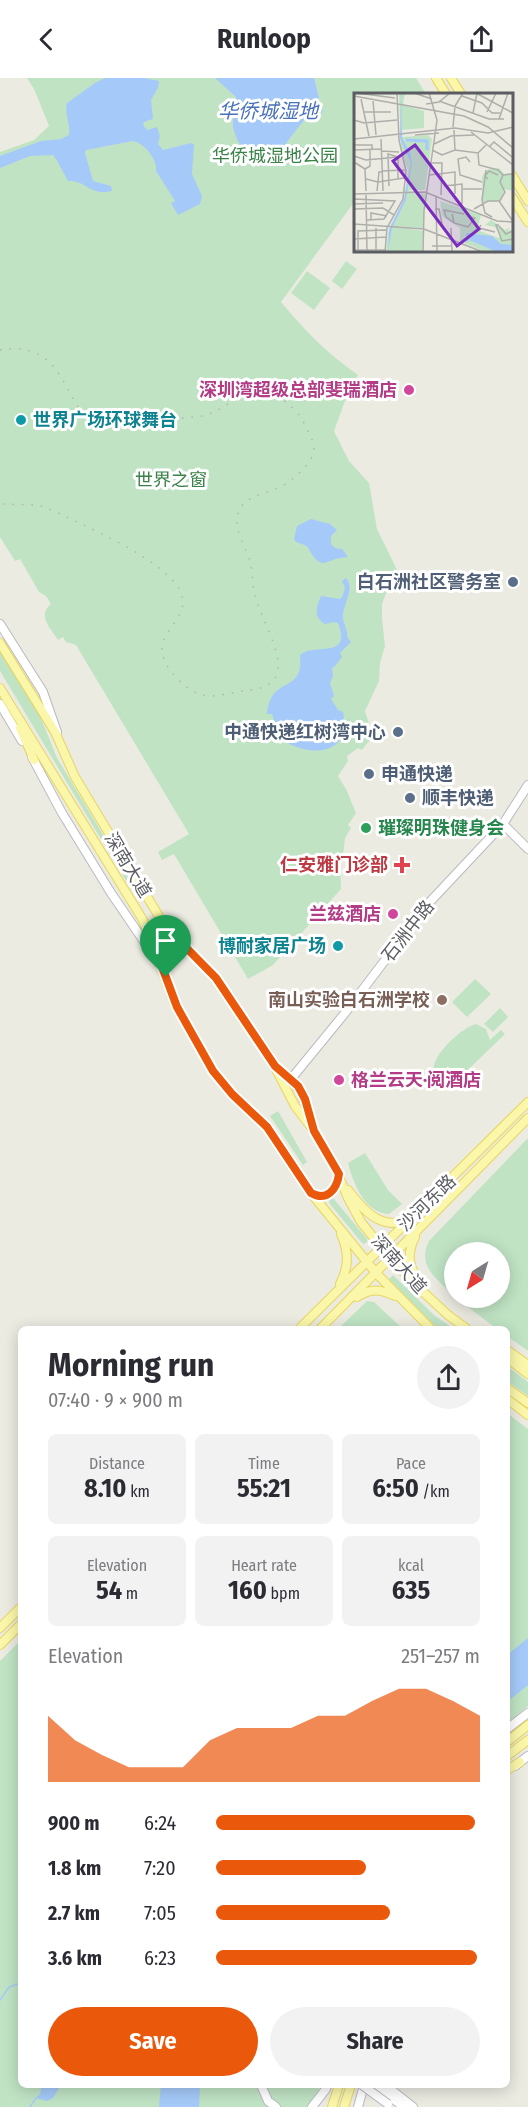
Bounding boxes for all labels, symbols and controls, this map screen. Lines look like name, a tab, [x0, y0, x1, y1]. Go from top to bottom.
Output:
icon: back	[30, 23, 63, 56]
text: Runloop	[217, 23, 311, 55]
icon: share	[465, 23, 498, 56]
inset map	[354, 93, 513, 252]
water label: 华侨城湿地	[218, 99, 320, 123]
park label: 华侨城湿地公园	[212, 145, 338, 167]
place label: 深圳湾超级总部斐瑞酒店	[199, 379, 397, 401]
marker: 深圳湾超级总部斐瑞酒店	[402, 383, 416, 397]
place label: 世界广场环球舞台	[33, 409, 177, 431]
marker: 世界广场环球舞台	[14, 413, 28, 427]
park label: 世界之窗	[135, 469, 207, 491]
place label: 白石洲社区警务室	[357, 571, 501, 593]
marker: 白石洲社区警务室	[506, 575, 520, 589]
place label: 中通快递红树湾中心	[224, 721, 386, 743]
marker: 中通快递红树湾中心	[391, 725, 405, 739]
place label: 申通快递	[381, 763, 453, 785]
marker: 申通快递	[362, 767, 376, 781]
place label: 顺丰快递	[422, 787, 494, 809]
marker: 顺丰快递	[403, 791, 417, 805]
place label: 璀璨明珠健身会	[378, 817, 504, 839]
marker: 璀璨明珠健身会	[359, 821, 373, 835]
street label: 深南大道	[100, 828, 156, 902]
place label: 仁安雅门诊部	[280, 854, 388, 876]
marker: 仁安雅门诊部	[393, 856, 411, 874]
street label: 石洲中路	[377, 896, 439, 966]
place label: 兰兹酒店	[309, 903, 381, 925]
marker: 兰兹酒店	[386, 907, 400, 921]
pin	[140, 915, 191, 977]
icon: arrive	[149, 924, 182, 957]
place label: 博耐家居广场	[218, 935, 326, 957]
marker: 博耐家居广场	[331, 939, 345, 953]
place label: 南山实验白石洲学校	[268, 989, 430, 1011]
marker: 南山实验白石洲学校	[435, 993, 449, 1007]
place label: 格兰云天·阅酒店	[351, 1069, 481, 1091]
marker: 格兰云天·阅酒店	[332, 1073, 346, 1087]
street label: 沙河东路	[393, 1170, 461, 1236]
street label: 深南大道	[367, 1230, 431, 1298]
north arrow	[444, 1242, 510, 1308]
map controls	[444, 1242, 510, 1308]
text: Morning run	[48, 1345, 214, 1385]
button: share	[417, 1346, 480, 1409]
text: 07:40 · 9 × 900 m	[48, 1388, 183, 1412]
text: Distance	[89, 1454, 145, 1473]
text: Time	[248, 1454, 280, 1473]
text: Pace	[396, 1454, 426, 1473]
text: 8.10	[84, 1473, 126, 1504]
text: 55:21	[237, 1473, 291, 1504]
text: 6:50	[372, 1473, 419, 1504]
text: km	[126, 1482, 150, 1501]
text: /km	[419, 1482, 450, 1501]
text: Elevation	[87, 1556, 147, 1575]
text: Heart rate	[231, 1556, 297, 1575]
text: kcal	[398, 1556, 424, 1575]
text: 54	[96, 1575, 122, 1606]
text: 160	[228, 1575, 267, 1606]
text: 635	[392, 1575, 430, 1606]
text: m	[122, 1584, 138, 1603]
text: bpm	[267, 1584, 300, 1603]
text: Elevation	[48, 1644, 123, 1668]
text: 251–257 m	[401, 1644, 480, 1668]
text: 900 m	[48, 1811, 100, 1835]
text: 6:24	[144, 1811, 176, 1835]
text: 1.8 km	[48, 1856, 101, 1880]
text: 7:20	[144, 1856, 176, 1880]
text: 2.7 km	[48, 1901, 100, 1925]
text: 7:05	[144, 1901, 176, 1925]
text: 3.6 km	[48, 1946, 102, 1970]
text: 6:23	[144, 1946, 176, 1970]
button: Save	[48, 2007, 258, 2076]
button: Share	[270, 2007, 480, 2076]

